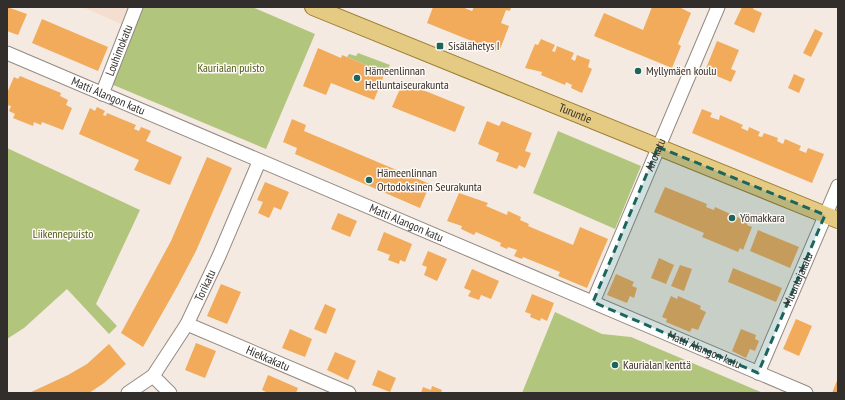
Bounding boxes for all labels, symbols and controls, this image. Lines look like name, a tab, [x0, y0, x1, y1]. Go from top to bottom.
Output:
street label: Louhimokatu	[102, 22, 135, 78]
place label: Sisälähetys I	[448, 38, 500, 53]
marker: Sisälähetys I	[435, 41, 445, 51]
park label: Kaurialan puisto	[197, 60, 265, 75]
place label: Hämeenlinnan Helluntaiseurakunta	[365, 63, 449, 92]
place label: Myllymäen koulu	[646, 63, 717, 78]
marker: Myllymäen koulu	[633, 66, 643, 76]
street label: Matti Alangon katu	[69, 73, 148, 118]
marker: Hämeenlinnan Helluntaiseurakunta	[352, 73, 362, 83]
street label: Turuntie	[557, 100, 594, 126]
street label: Ahokatu	[641, 136, 669, 173]
place label: Hämeenlinnan Ortodoksinen Seurakunta	[377, 165, 482, 194]
marker: Hämeenlinnan Ortodoksinen Seurakunta	[364, 175, 374, 185]
street label: Matti Alangon katu	[367, 200, 446, 245]
place label: Yömakkara	[740, 210, 785, 225]
marker: Yömakkara	[727, 213, 737, 223]
park label: Liikennepuisto	[33, 226, 93, 241]
street label: Muuntajakatu	[780, 250, 816, 308]
street label: Torikatu	[191, 267, 219, 303]
street label: Matti Alangon katu	[666, 327, 744, 372]
street label: Hiekkakatu	[244, 342, 292, 374]
place label: Kaurialan kenttä	[623, 357, 691, 372]
marker: Kaurialan kenttä	[610, 360, 620, 370]

